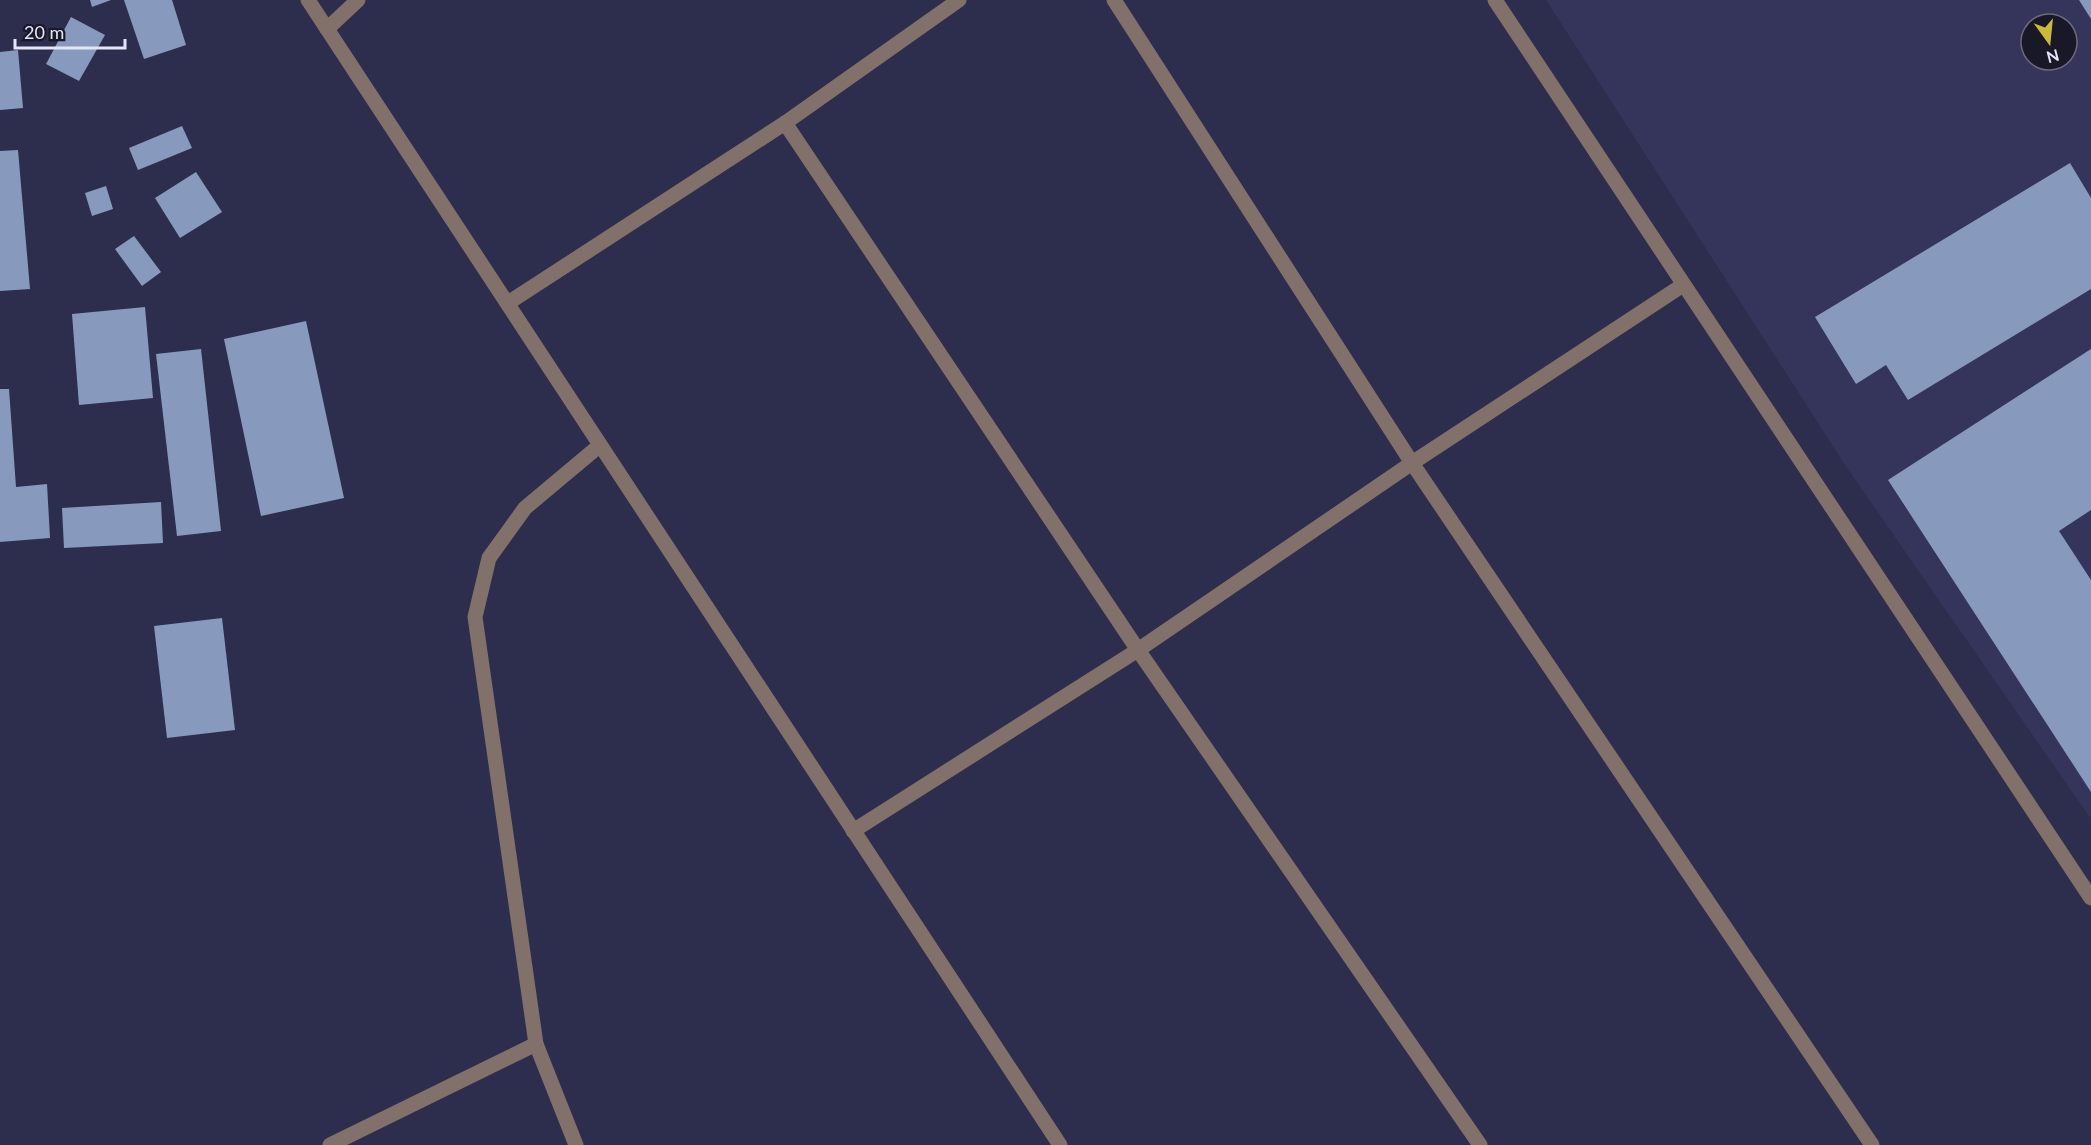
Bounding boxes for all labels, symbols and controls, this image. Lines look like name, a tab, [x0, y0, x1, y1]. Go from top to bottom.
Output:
scale bar	[15, 12, 124, 50]
north arrow	[2019, 12, 2079, 72]
text: 20 m	[24, 21, 64, 43]
text: N	[2045, 46, 2061, 68]

